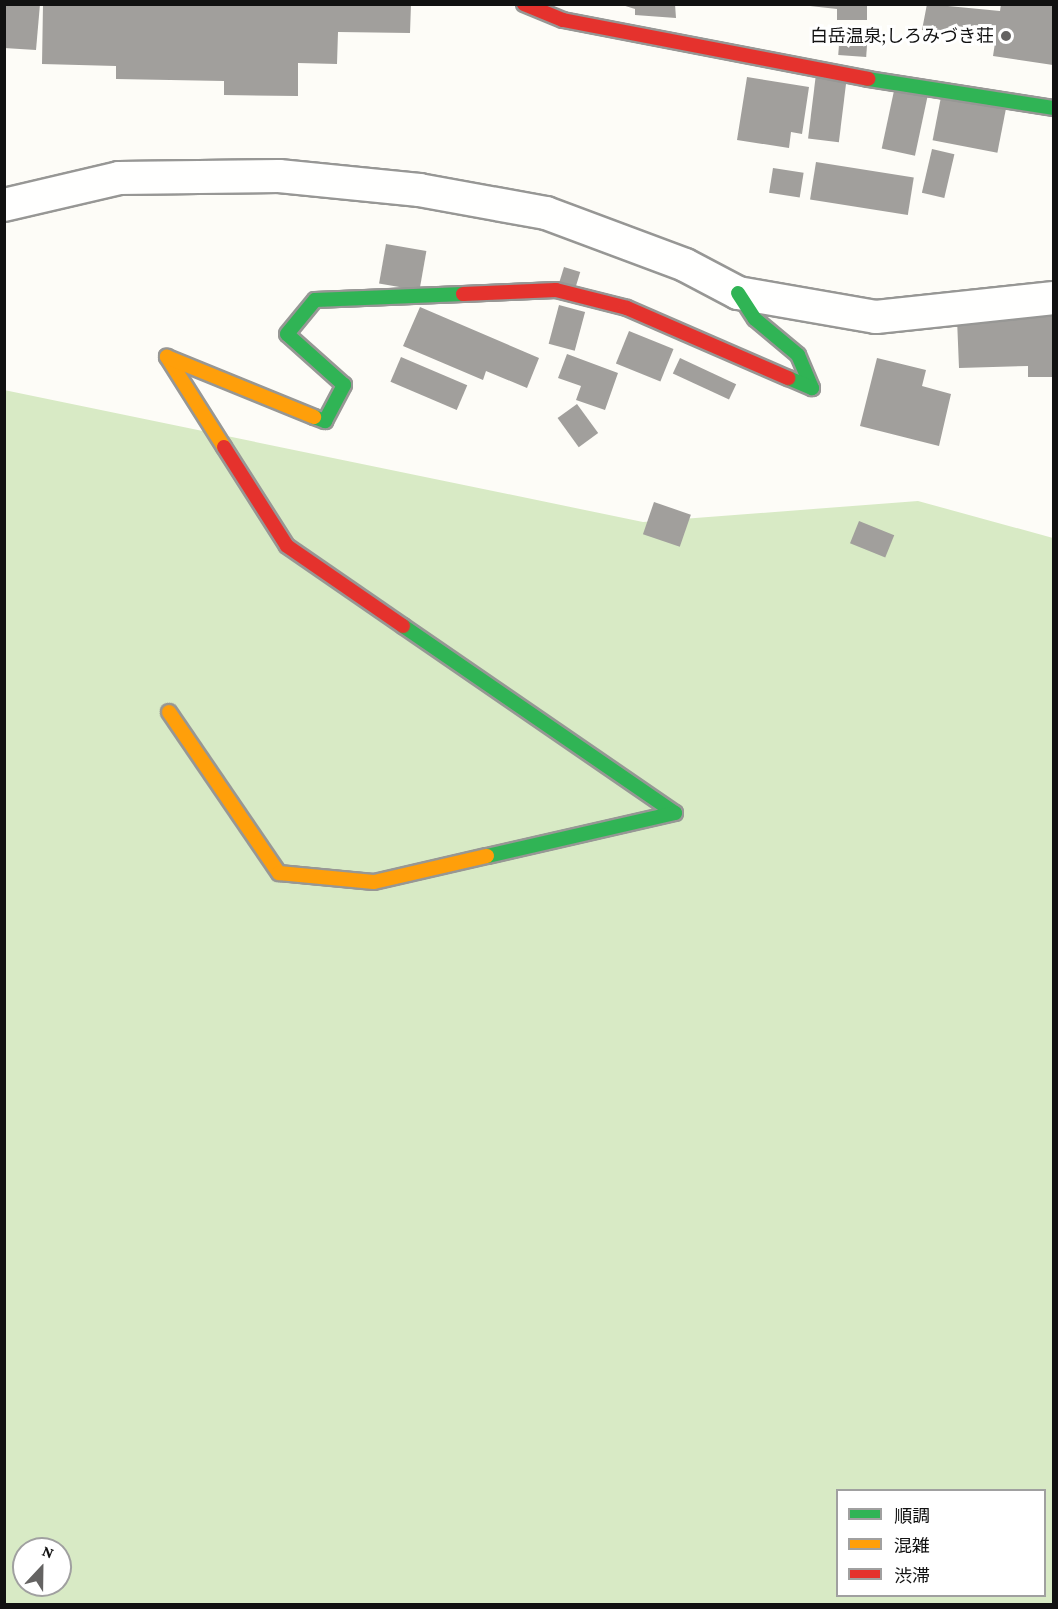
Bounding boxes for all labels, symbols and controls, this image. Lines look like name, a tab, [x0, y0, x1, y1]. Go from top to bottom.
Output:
place label: 白岳温泉;しろみづき荘	[810, 25, 994, 47]
marker: 白岳温泉;しろみづき荘	[999, 29, 1013, 43]
legend	[836, 1489, 1046, 1597]
text: 順調	[894, 1506, 930, 1526]
text: 混雑	[894, 1536, 930, 1556]
north arrow	[12, 1537, 72, 1597]
text: N	[40, 1542, 56, 1562]
text: 渋滞	[894, 1566, 930, 1586]

